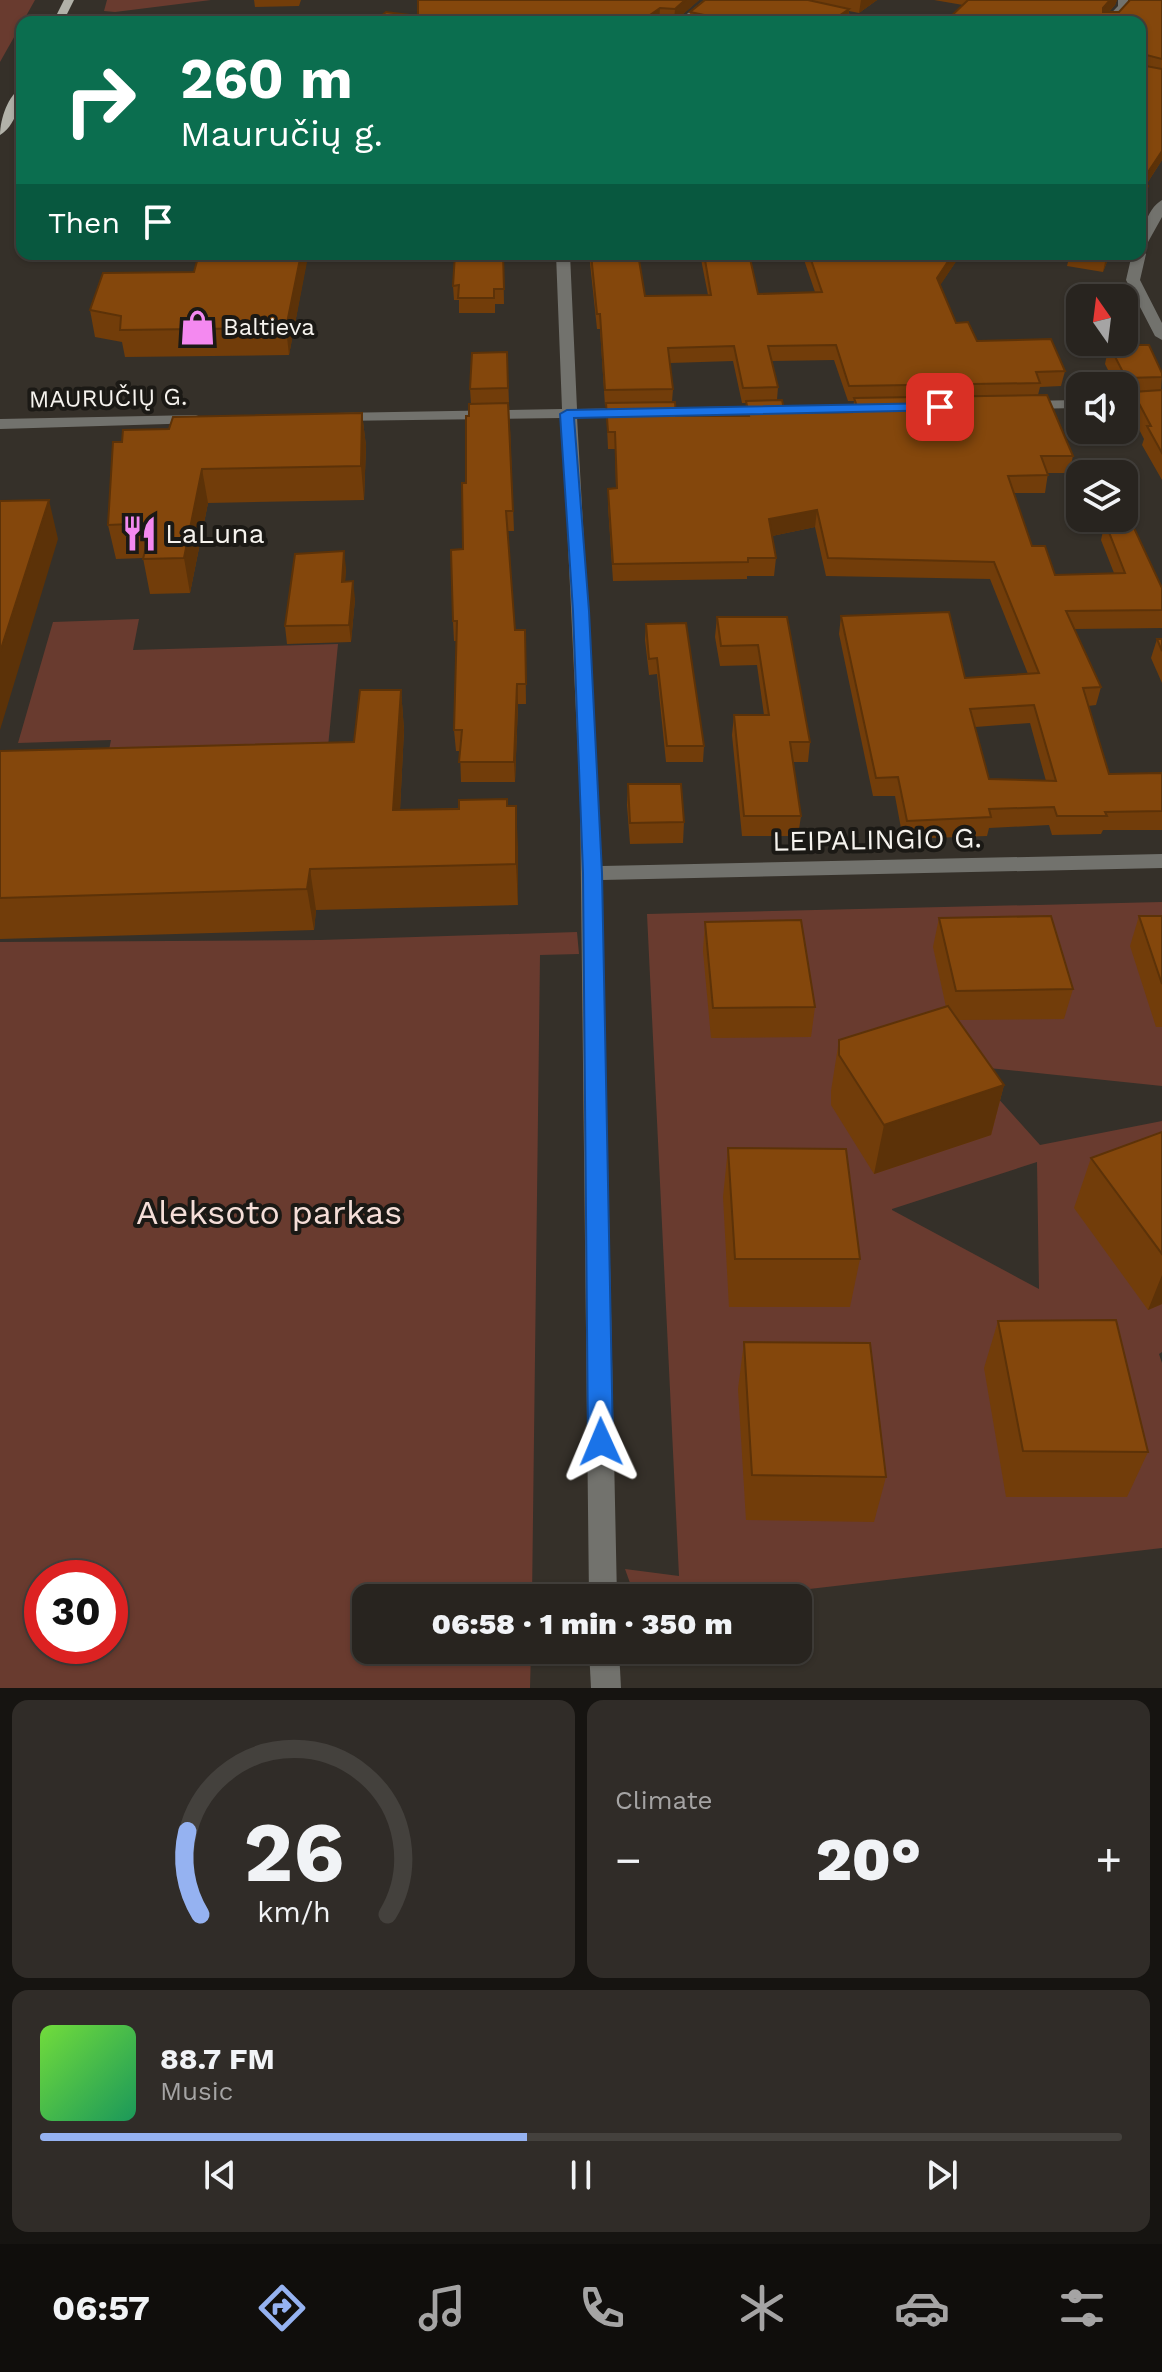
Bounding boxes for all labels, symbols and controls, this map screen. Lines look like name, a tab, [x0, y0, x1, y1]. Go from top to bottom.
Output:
text: 260 m	[180, 46, 353, 112]
icon: right	[48, 48, 152, 152]
text: Mauručių g.	[180, 113, 383, 155]
icon: arrive	[136, 200, 180, 244]
text: Then	[48, 205, 120, 240]
north arrow	[1066, 284, 1138, 356]
map controls	[1066, 284, 1138, 532]
shop icon: Baltieva	[178, 308, 216, 346]
place label: Baltieva	[223, 313, 315, 341]
button: sound	[1066, 372, 1138, 444]
pin	[906, 373, 974, 441]
street label: MAURUČIŲ G.	[29, 383, 187, 413]
icon: arrive	[918, 385, 962, 429]
button: layers	[1066, 460, 1138, 532]
restaurant icon: LaLuna	[120, 514, 158, 552]
place label: LaLuna	[165, 517, 265, 550]
street label: LEIPALINGIO G.	[772, 821, 982, 858]
park label: Aleksoto parkas	[136, 1192, 402, 1232]
position arrow	[559, 1400, 643, 1484]
speed limit sign: 30	[24, 1560, 128, 1664]
text: 06:58 · 1 min · 350 m	[431, 1606, 733, 1641]
text: Climate	[615, 1785, 713, 1815]
text: 26	[243, 1804, 344, 1901]
text: 20°	[816, 1824, 921, 1895]
text: −	[615, 1834, 642, 1886]
text: +	[1095, 1834, 1122, 1886]
text: km/h	[257, 1895, 330, 1929]
text: 88.7 FM	[160, 2041, 275, 2076]
text: Music	[160, 2076, 233, 2106]
icon: previous	[198, 2153, 242, 2197]
icon: pause	[559, 2153, 603, 2197]
icon: next	[920, 2153, 964, 2197]
icon: directions	[254, 2280, 310, 2336]
icon: music	[414, 2280, 470, 2336]
icon: phone	[574, 2280, 630, 2336]
icon: climate	[734, 2280, 790, 2336]
icon: car	[894, 2280, 950, 2336]
icon: filters	[1054, 2280, 1110, 2336]
text: 06:57	[52, 2287, 150, 2329]

